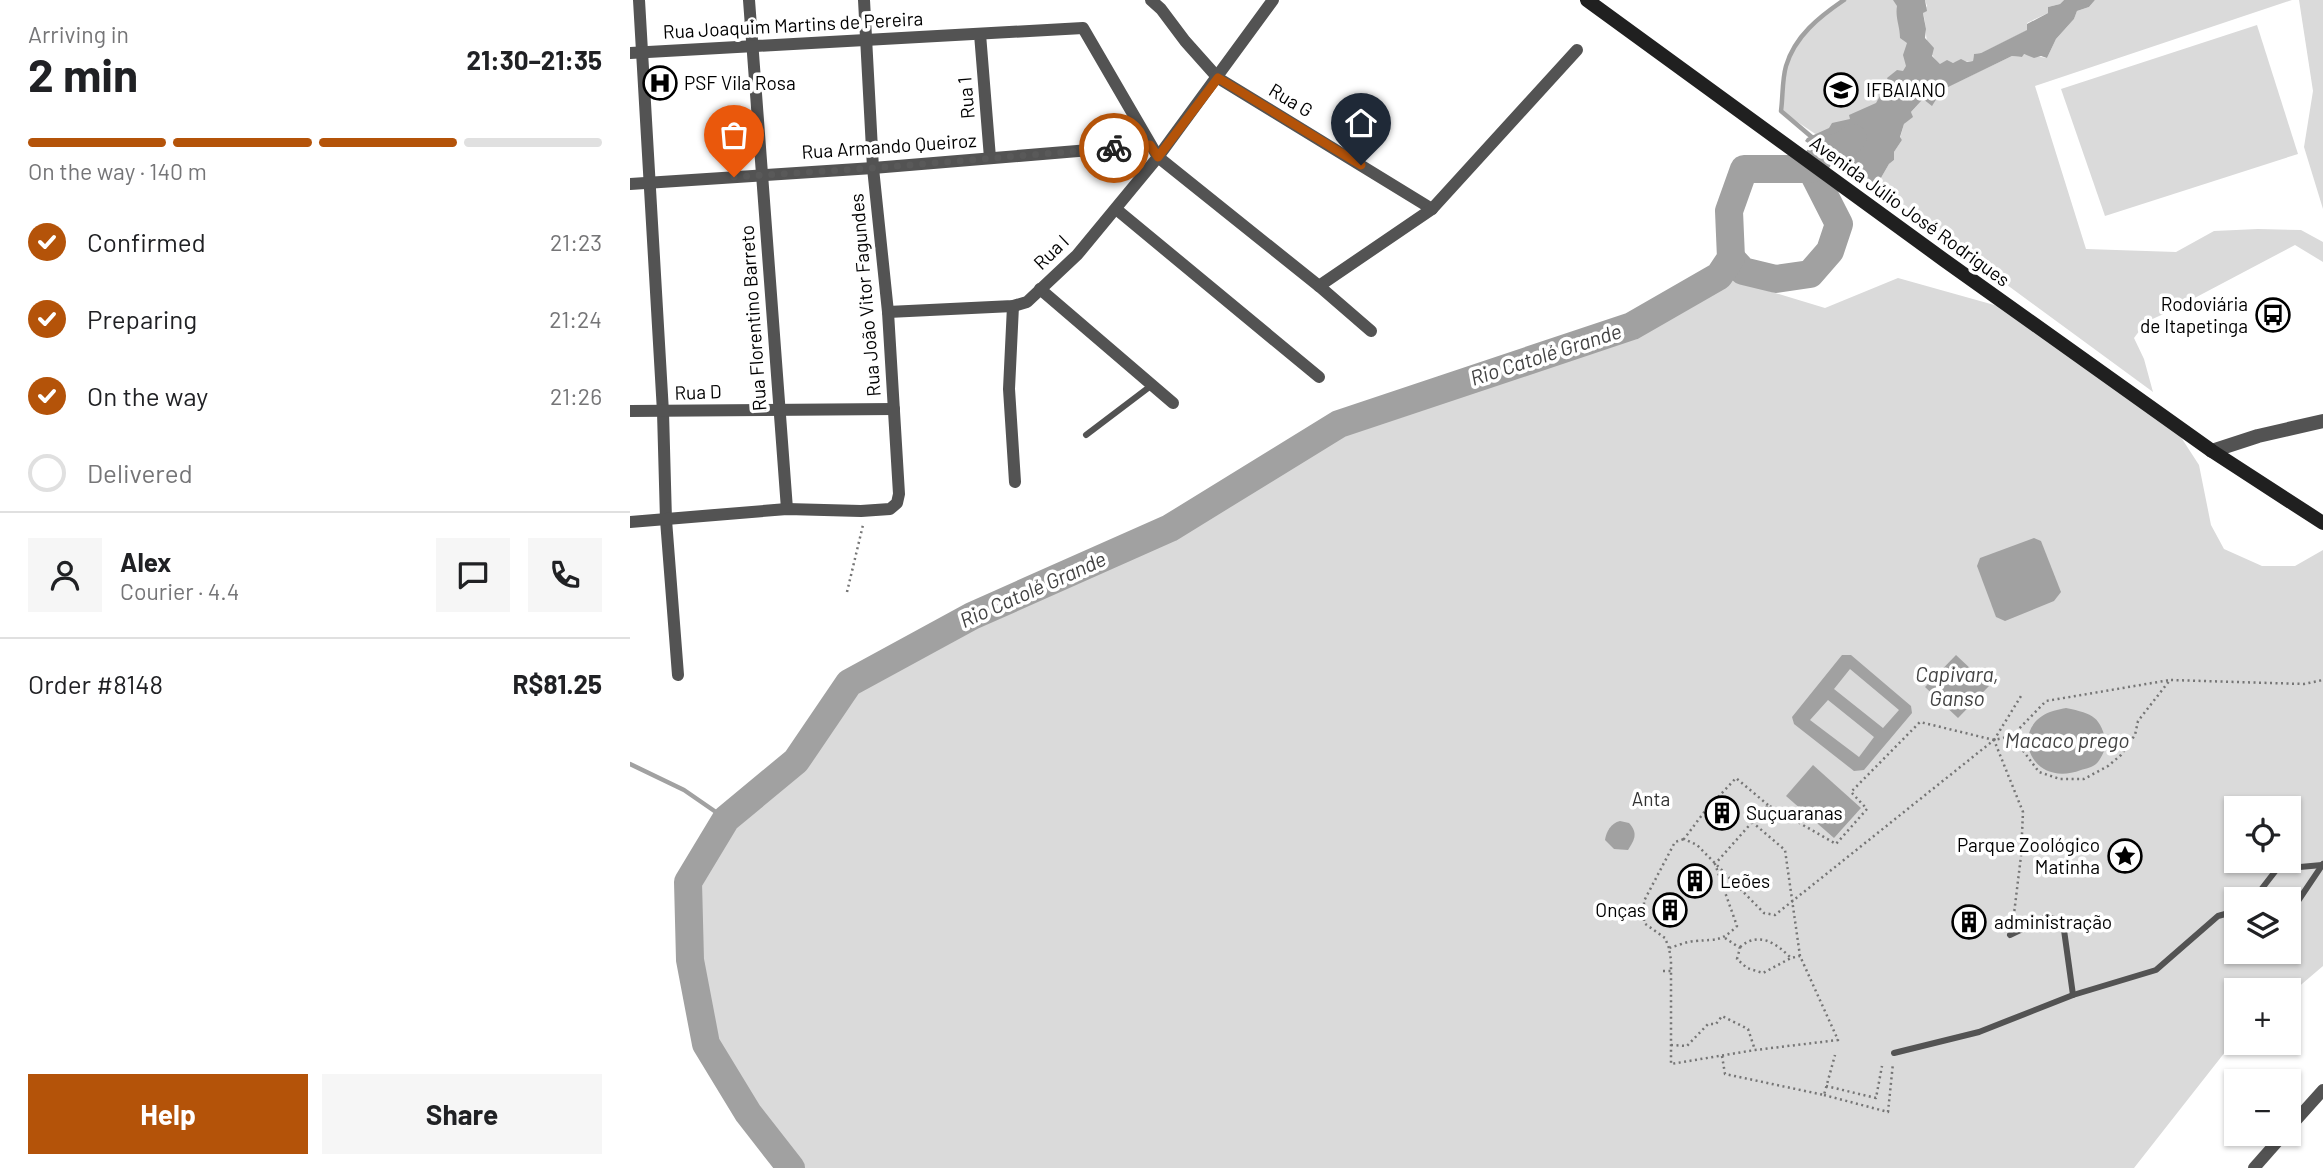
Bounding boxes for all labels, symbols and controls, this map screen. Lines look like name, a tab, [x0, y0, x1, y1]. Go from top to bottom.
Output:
street label: Rua Joaquim Martins de Pereira	[662, 6, 924, 43]
text: Arriving in	[28, 20, 129, 48]
text: 21:30–21:35	[467, 44, 602, 75]
text: 2 min	[28, 46, 138, 101]
hospital icon: PSF Vila Rosa	[641, 64, 679, 102]
place label: PSF Vila Rosa	[684, 71, 796, 94]
school or university icon: IFBAIANO	[1822, 71, 1860, 109]
street label: Rua 1	[952, 76, 979, 120]
street label: Rua G	[1265, 78, 1317, 122]
place label: IFBAIANO	[1866, 78, 1946, 101]
pin	[1331, 93, 1391, 165]
icon: home	[1342, 104, 1380, 142]
pin	[704, 105, 764, 177]
courier	[1079, 113, 1149, 183]
icon: bag	[715, 116, 753, 154]
street label: Rua Armando Queiroz	[801, 128, 977, 163]
icon: bike	[1095, 129, 1133, 167]
street label: Avenida Júlio José Rodrigues	[1806, 130, 2015, 291]
text: On the way · 140 m	[28, 157, 207, 185]
street label: Rua João Vitor Fagundes	[844, 192, 885, 398]
icon: check	[28, 223, 66, 261]
street label: Rua Florentino Barreto	[735, 224, 770, 412]
text: Confirmed	[87, 226, 206, 257]
text: 21:23	[550, 228, 602, 256]
street label: Rua I	[1028, 229, 1073, 274]
place label: Rodoviária de Itapetinga	[2140, 292, 2248, 337]
bus stop icon: Rodoviária de Itapetinga	[2254, 296, 2292, 334]
icon: check	[28, 300, 66, 338]
text: Preparing	[87, 303, 197, 334]
text: 21:24	[549, 305, 602, 333]
water label: Rio Catolé Grande	[1467, 317, 1624, 390]
icon: check	[28, 377, 66, 415]
street label: Rua D	[674, 379, 722, 404]
text: On the way	[87, 380, 208, 411]
text: 21:26	[550, 382, 602, 410]
text: Delivered	[87, 457, 193, 488]
button: person	[28, 538, 102, 612]
button: chat	[436, 538, 510, 612]
button: phone	[528, 538, 602, 612]
water label: Rio Catolé Grande	[955, 545, 1109, 632]
text: Alex	[120, 546, 171, 577]
text: Courier · 4.4	[120, 577, 239, 605]
water label: Capivara, Ganso	[1915, 661, 1999, 710]
text: Order #8148	[28, 668, 163, 699]
text: R$81.25	[513, 668, 602, 699]
water label: Macaco prego	[2005, 727, 2129, 752]
park label: Anta	[1632, 787, 1670, 810]
building icon: Suçuaranas	[1703, 794, 1741, 832]
map controls	[2224, 796, 2301, 1146]
button: locate	[2224, 796, 2301, 873]
place label: Suçuaranas	[1746, 801, 1843, 824]
place label: Parque Zoológico Matinha	[1957, 833, 2100, 878]
place icon: Parque Zoológico Matinha	[2106, 837, 2144, 875]
building icon: Leões	[1676, 862, 1714, 900]
place label: Leões	[1720, 869, 1770, 892]
button: layers	[2224, 887, 2301, 964]
building icon: Onças	[1651, 891, 1689, 929]
place label: Onças	[1595, 898, 1646, 921]
building icon: administração	[1950, 903, 1988, 941]
place label: administração	[1994, 910, 2112, 933]
button: +	[2224, 978, 2301, 1055]
button: −	[2224, 1069, 2301, 1146]
button: Help	[28, 1074, 308, 1154]
button: Share	[322, 1074, 602, 1154]

